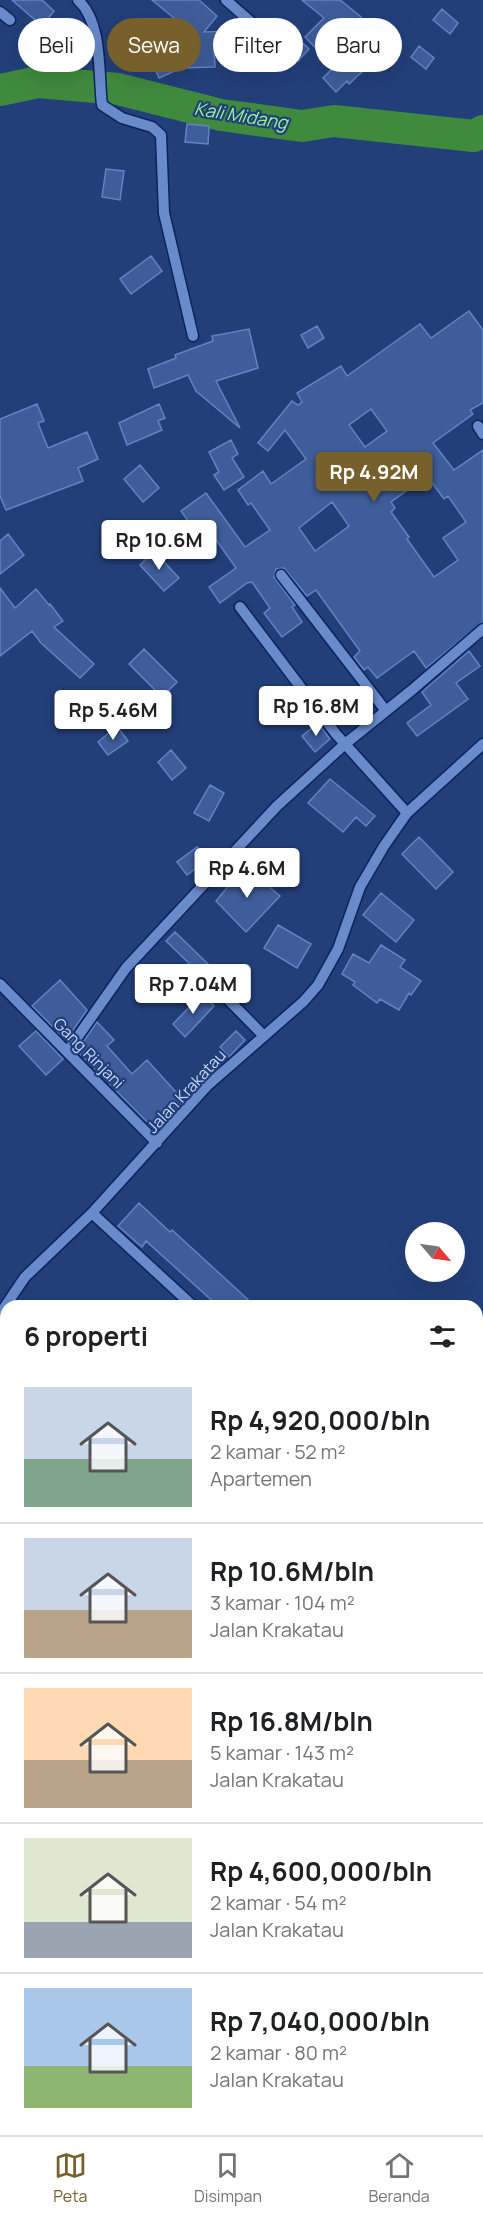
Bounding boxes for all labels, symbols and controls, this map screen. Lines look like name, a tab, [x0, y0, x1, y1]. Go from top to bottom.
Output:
chip: Beli	[18, 18, 95, 72]
chip: Sewa	[107, 18, 201, 72]
chip: Filter	[213, 18, 303, 72]
chip: Baru	[315, 18, 402, 72]
water label: Kali Midang	[193, 96, 291, 134]
pin: Rp 4.92M	[312, 452, 436, 503]
text: Rp 4.92M	[330, 458, 418, 485]
pin: Rp 10.6M	[97, 520, 221, 571]
text: Rp 10.6M	[115, 526, 203, 553]
pin: Rp 16.8M	[254, 686, 378, 737]
pin: Rp 5.46M	[51, 690, 175, 741]
text: Rp 16.8M	[273, 692, 359, 719]
text: Rp 5.46M	[68, 696, 158, 723]
pin: Rp 4.6M	[192, 848, 302, 899]
text: Rp 4.6M	[209, 854, 285, 881]
pin: Rp 7.04M	[131, 964, 255, 1015]
text: Rp 7.04M	[149, 970, 237, 997]
street label: Gang Rinjani	[49, 1013, 129, 1093]
street label: Jalan Krakatau	[141, 1044, 231, 1138]
north arrow	[405, 1222, 465, 1282]
map controls	[405, 1222, 465, 1282]
text: 6 properti	[24, 1318, 148, 1354]
icon: filters	[426, 1320, 459, 1353]
text: Rp 4,920,000/bln	[210, 1402, 430, 1438]
icon: home	[72, 1411, 144, 1483]
text: 2 kamar · 52 m²	[210, 1438, 346, 1465]
text: Apartemen	[210, 1465, 312, 1492]
text: Rp 10.6M/bln	[210, 1553, 374, 1589]
icon: home	[72, 1562, 144, 1634]
text: 3 kamar · 104 m²	[210, 1589, 355, 1616]
text: Jalan Krakatau	[210, 1616, 344, 1643]
text: Rp 16.8M/bln	[210, 1703, 373, 1739]
icon: home	[72, 1712, 144, 1784]
text: 5 kamar · 143 m²	[210, 1739, 354, 1766]
text: Jalan Krakatau	[210, 1766, 344, 1793]
text: Rp 4,600,000/bln	[210, 1853, 432, 1889]
icon: home	[72, 1862, 144, 1934]
text: 2 kamar · 54 m²	[210, 1889, 347, 1916]
text: Jalan Krakatau	[210, 1916, 344, 1943]
text: Rp 7,040,000/bln	[210, 2003, 430, 2039]
icon: home	[72, 2012, 144, 2084]
text: 2 kamar · 80 m²	[210, 2039, 347, 2066]
text: Jalan Krakatau	[210, 2066, 344, 2093]
tab: Peta	[53, 2149, 87, 2207]
tab: Disimpan	[194, 2149, 262, 2207]
tab: Beranda	[368, 2149, 430, 2207]

